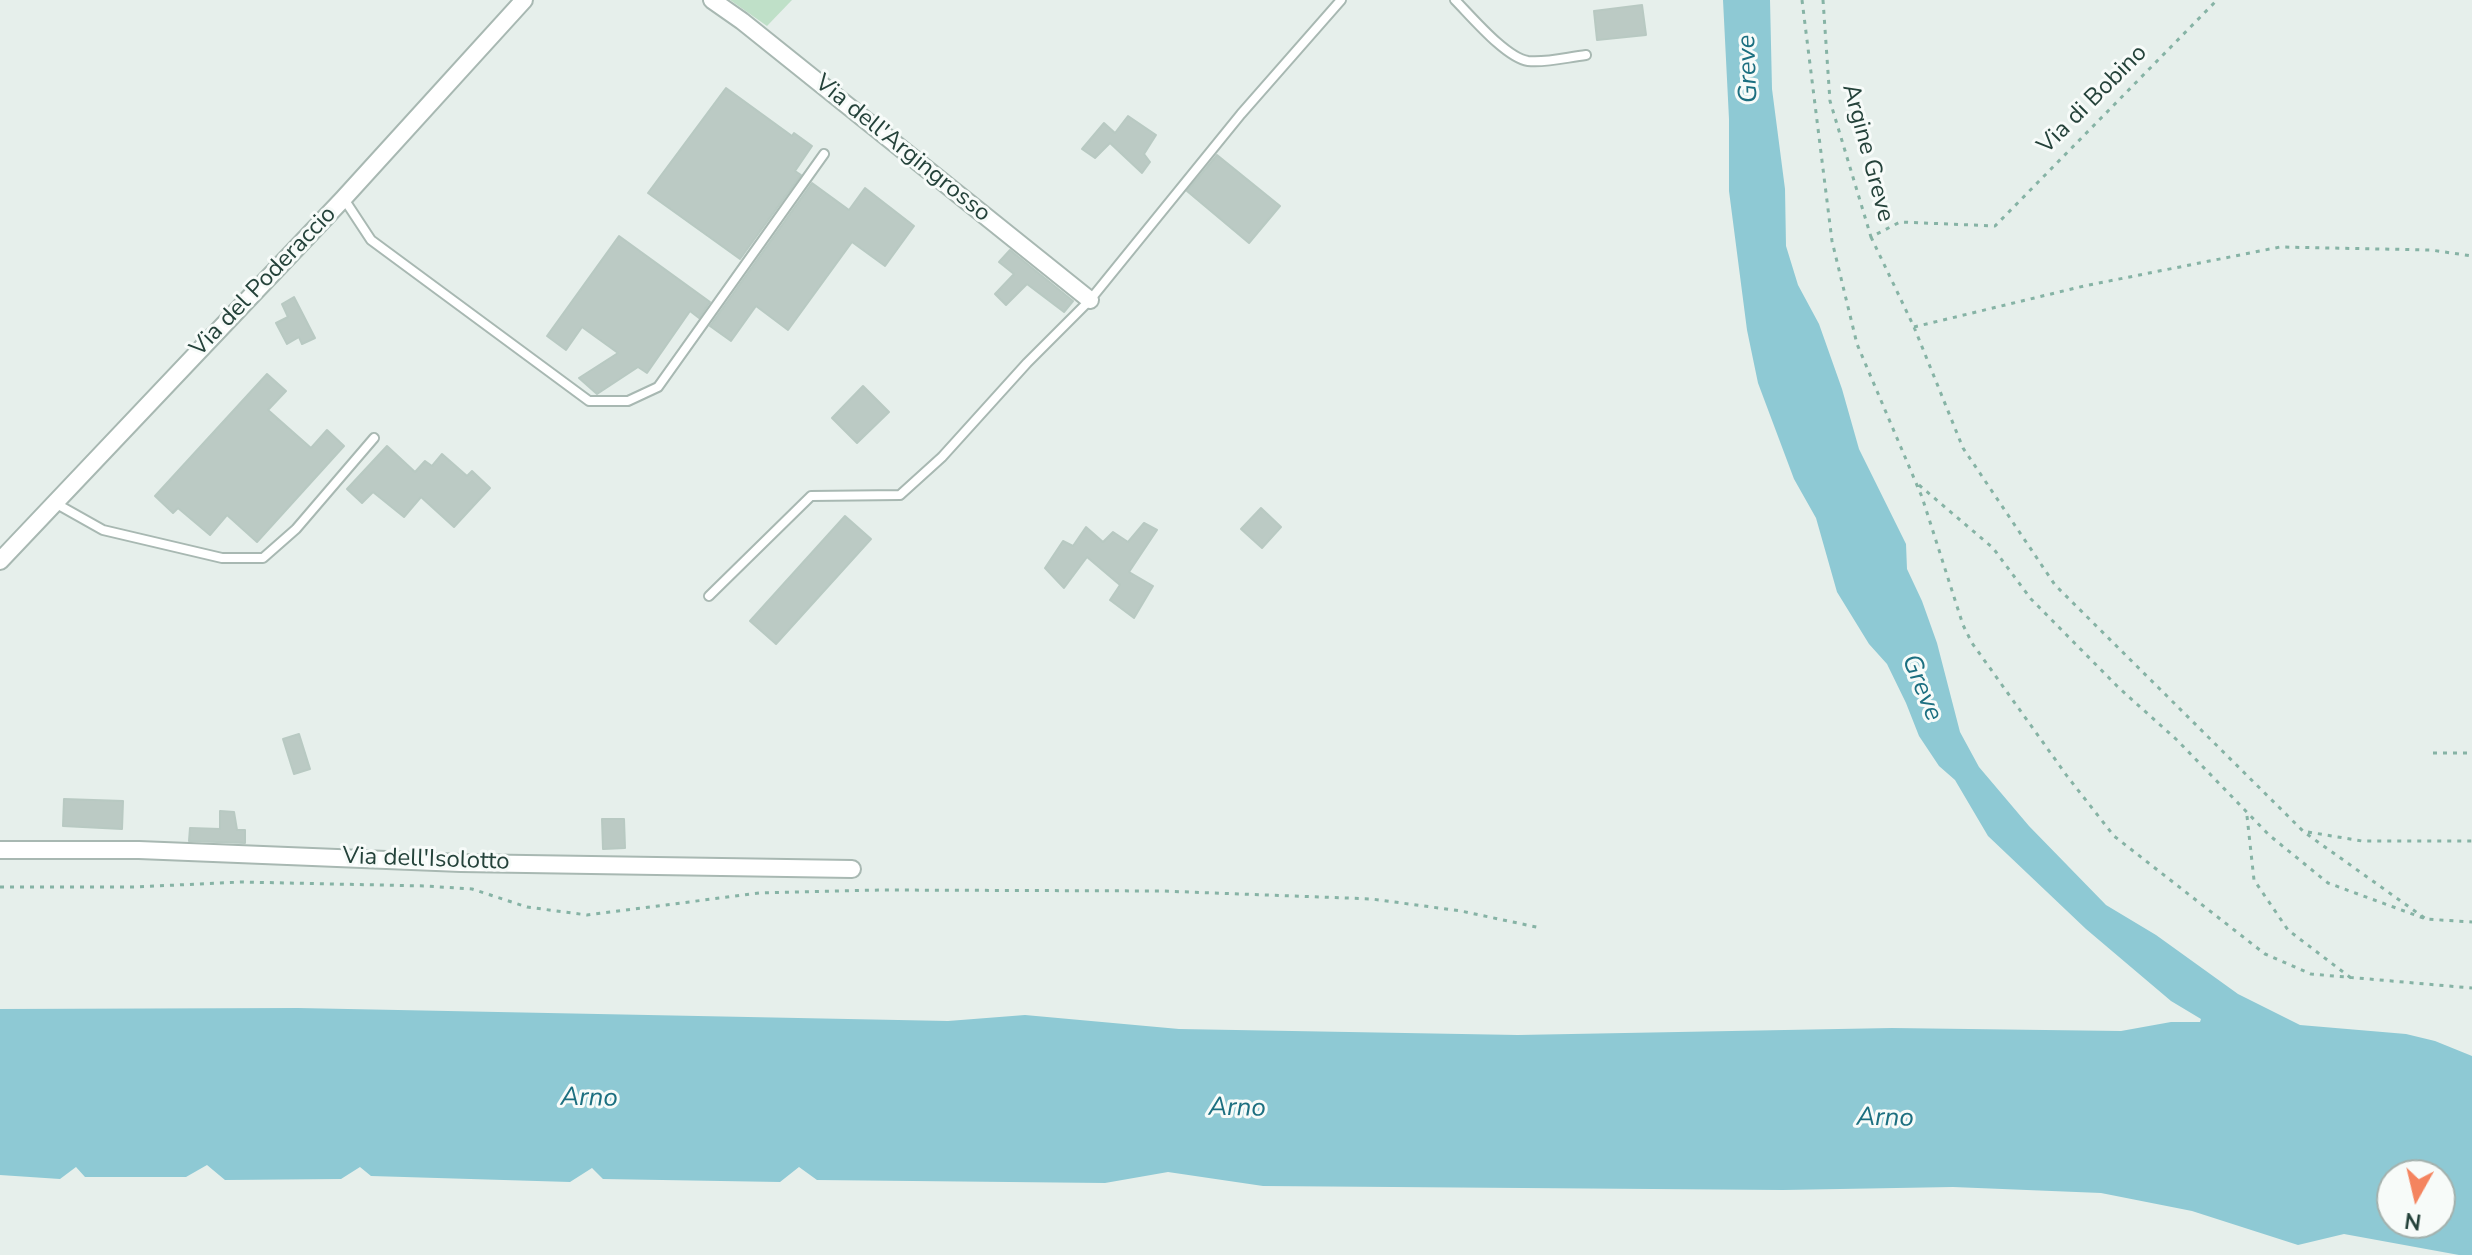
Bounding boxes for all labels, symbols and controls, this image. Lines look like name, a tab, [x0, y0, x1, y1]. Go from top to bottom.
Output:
water label: Greve	[1732, 34, 1766, 104]
street label: Via di Bobino	[2032, 39, 2154, 161]
street label: Via dell'Argingrosso	[808, 69, 996, 229]
street label: Argine Greve	[1835, 81, 1899, 225]
street label: Via del Poderaccio	[185, 201, 343, 363]
water label: Greve	[1894, 650, 1948, 726]
street label: Via dell'Isolotto	[342, 843, 510, 877]
water label: Arno	[560, 1083, 618, 1115]
water label: Arno	[1208, 1093, 1266, 1125]
water label: Arno	[1856, 1103, 1914, 1135]
north arrow	[2376, 1159, 2456, 1239]
text: N	[2403, 1205, 2423, 1237]

